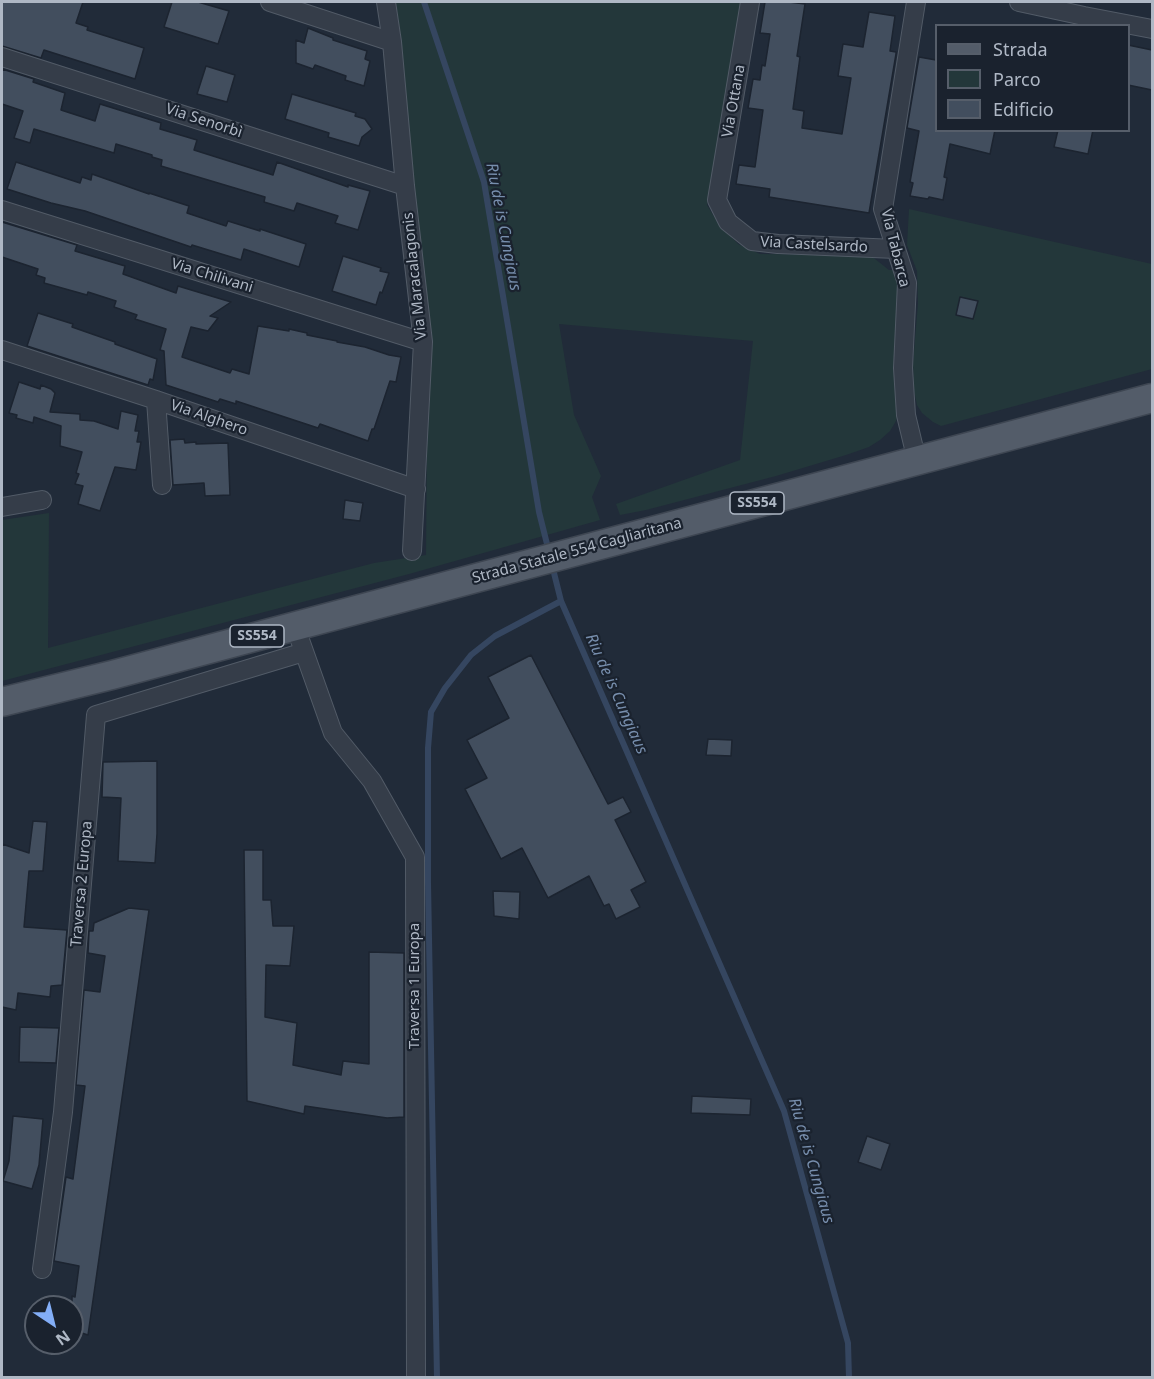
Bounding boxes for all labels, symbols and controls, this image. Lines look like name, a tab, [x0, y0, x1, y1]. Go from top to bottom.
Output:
legend	[935, 24, 1130, 132]
text: Strada	[993, 37, 1048, 61]
street label: Via Ottana	[719, 63, 749, 139]
text: Parco	[993, 67, 1041, 91]
text: Edificio	[993, 97, 1054, 121]
street label: Via Senorbì	[163, 100, 245, 142]
water label: Riu de is Cungiaus	[481, 161, 525, 293]
street label: Via Tabarca	[877, 207, 913, 289]
street label: Via Maracalagonis	[399, 211, 431, 341]
street label: Via Castelsardo	[760, 233, 868, 257]
street label: Via Chilivani	[169, 255, 255, 297]
street label: Via Alghero	[168, 396, 250, 440]
road number: SS554	[730, 492, 784, 514]
street label: Strada Statale 554 Cagliaritana	[470, 514, 684, 588]
road number: SS554	[230, 625, 284, 647]
water label: Riu de is Cungiaus	[581, 631, 651, 757]
street label: Traversa 2 Europa	[68, 820, 96, 948]
street label: Traversa 1 Europa	[406, 923, 424, 1049]
water label: Riu de is Cungiaus	[784, 1096, 838, 1226]
north arrow	[24, 1295, 84, 1355]
text: N	[52, 1325, 75, 1351]

